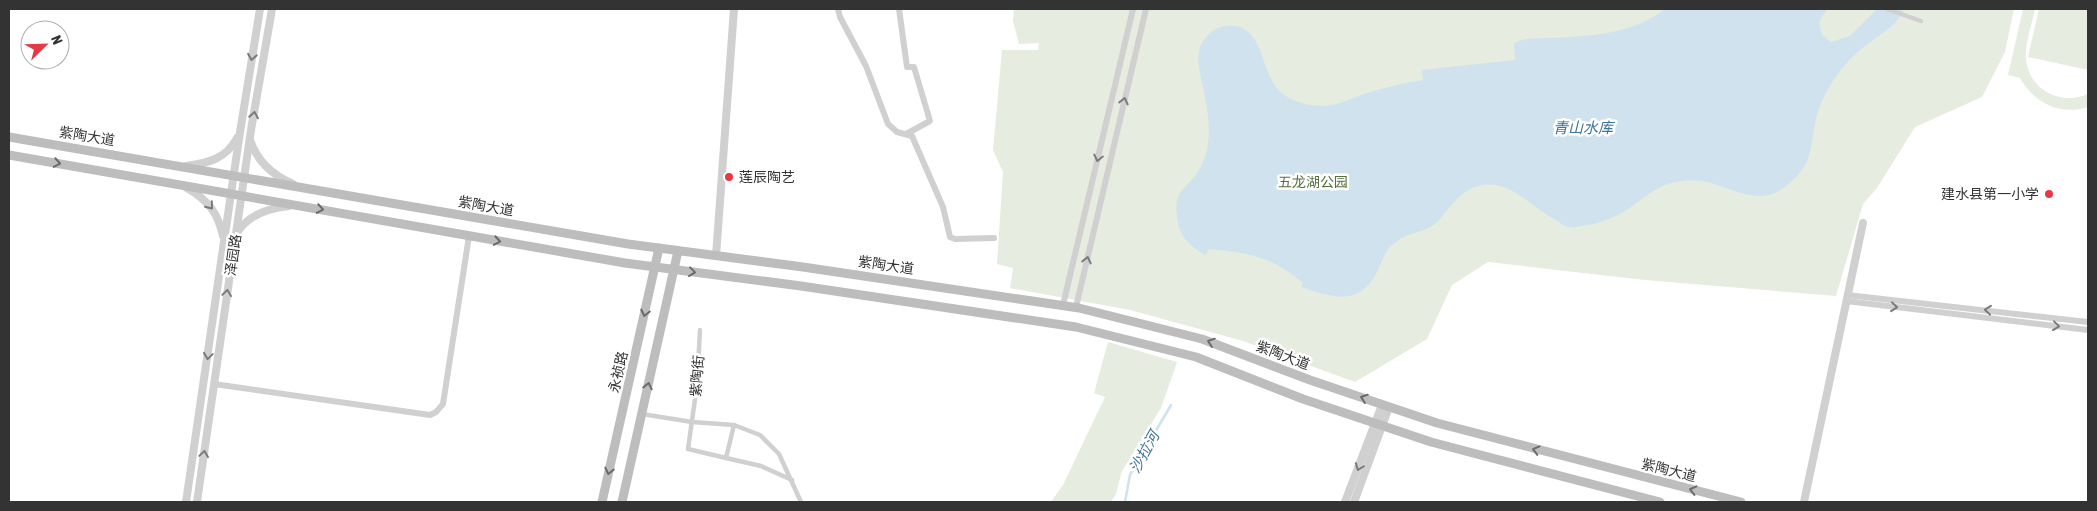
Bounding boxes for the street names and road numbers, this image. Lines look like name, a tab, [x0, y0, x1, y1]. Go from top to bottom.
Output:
street label: 紫陶大道	[58, 124, 116, 148]
street label: 紫陶大道	[457, 193, 515, 219]
street label: 泽园路	[222, 233, 244, 277]
street label: 紫陶大道	[857, 253, 915, 277]
street label: 紫陶大道	[1254, 337, 1312, 373]
street label: 永祯路	[605, 350, 631, 394]
street label: 紫陶街	[687, 354, 707, 398]
street label: 紫陶大道	[1640, 455, 1698, 485]

